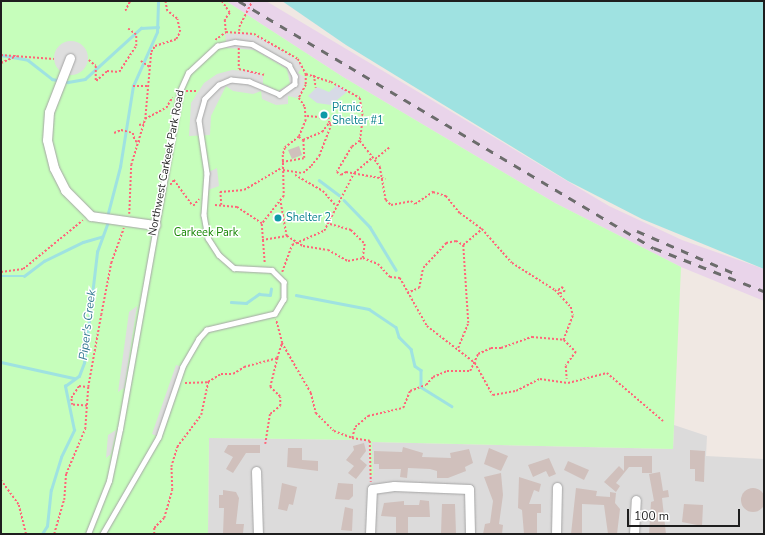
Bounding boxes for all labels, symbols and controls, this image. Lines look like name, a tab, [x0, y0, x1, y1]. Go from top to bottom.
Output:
street label: Northwest Carkeek Park Road	[146, 89, 188, 237]
place label: Picnic Shelter #1	[332, 102, 384, 128]
marker: Picnic Shelter #1	[319, 110, 329, 120]
place label: Shelter 2	[286, 211, 331, 225]
marker: Shelter 2	[273, 213, 283, 223]
park label: Carkeek Park	[174, 226, 238, 240]
water label: Piper's Creek	[77, 289, 99, 361]
scale bar	[629, 501, 742, 527]
text: 100 m	[634, 508, 669, 524]

